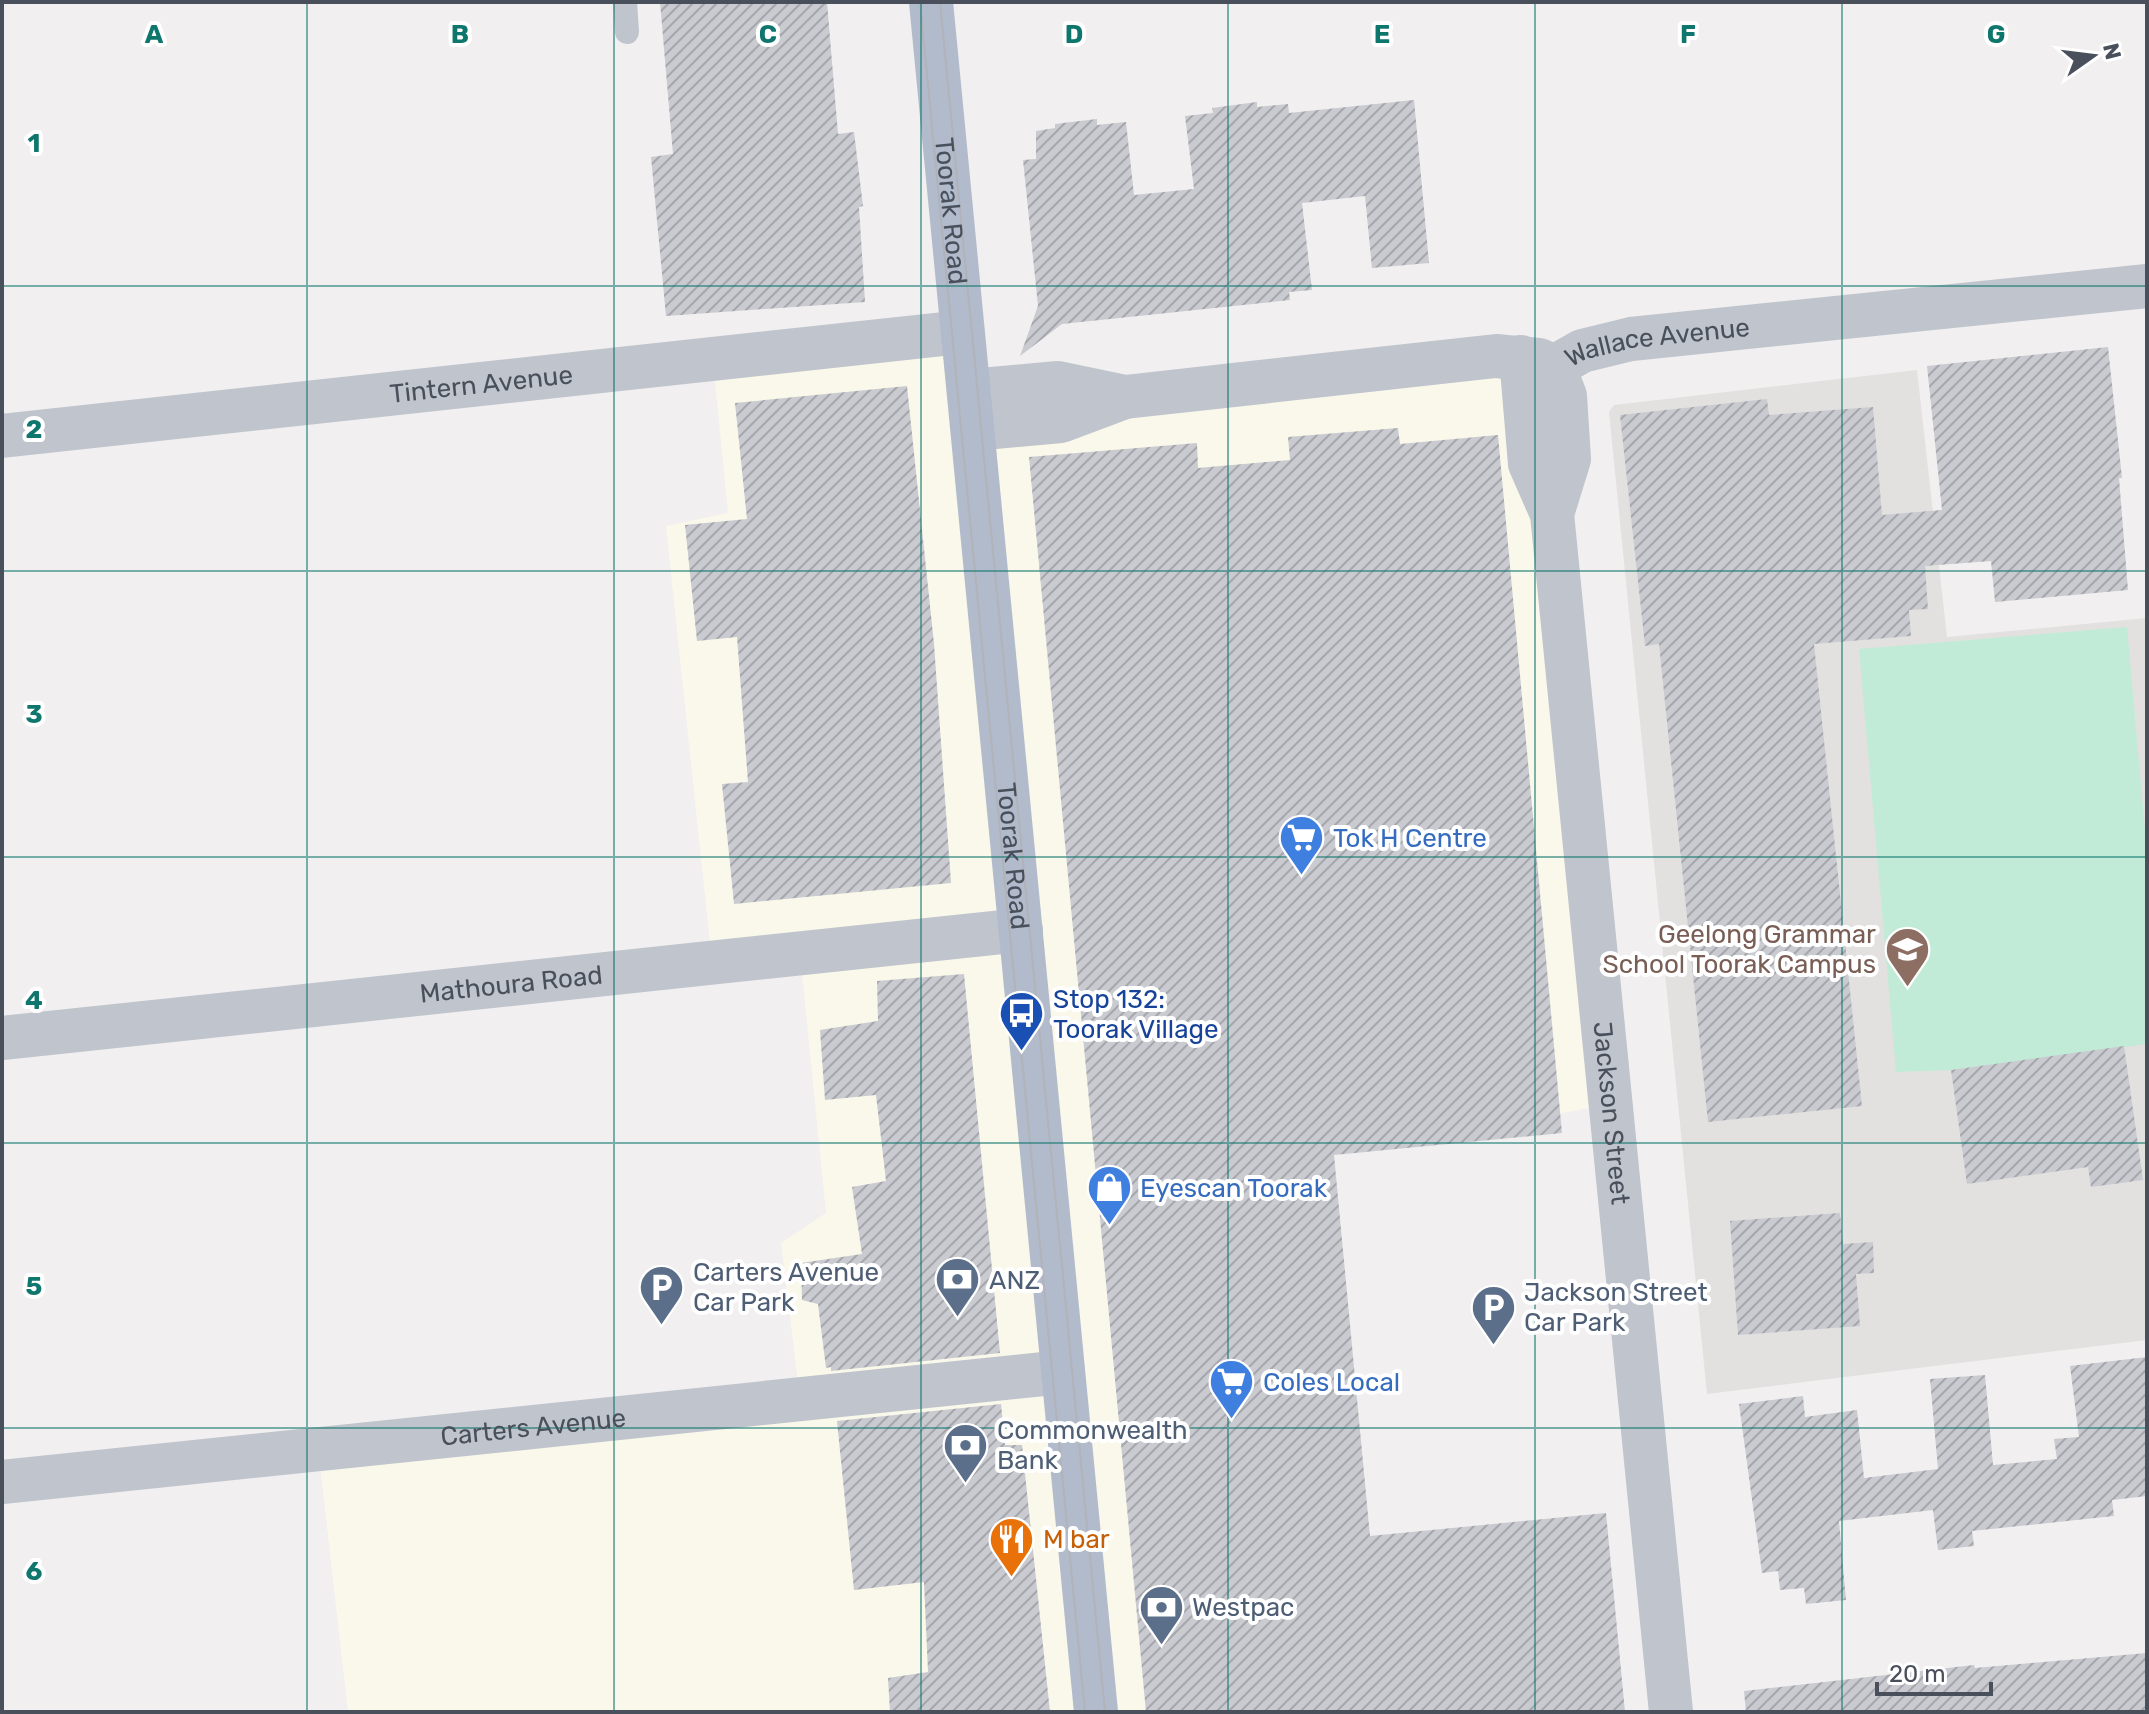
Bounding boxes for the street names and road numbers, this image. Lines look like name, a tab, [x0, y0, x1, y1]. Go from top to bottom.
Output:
street label: Toorak Road	[928, 136, 973, 286]
street label: Wallace Avenue	[1559, 312, 1751, 374]
street label: Tintern Avenue	[388, 359, 574, 410]
street label: Toorak Road	[990, 781, 1035, 931]
street label: Mathoura Road	[418, 959, 604, 1010]
street label: Jackson Street	[1586, 1020, 1636, 1206]
street label: Carters Avenue	[439, 1402, 627, 1452]

